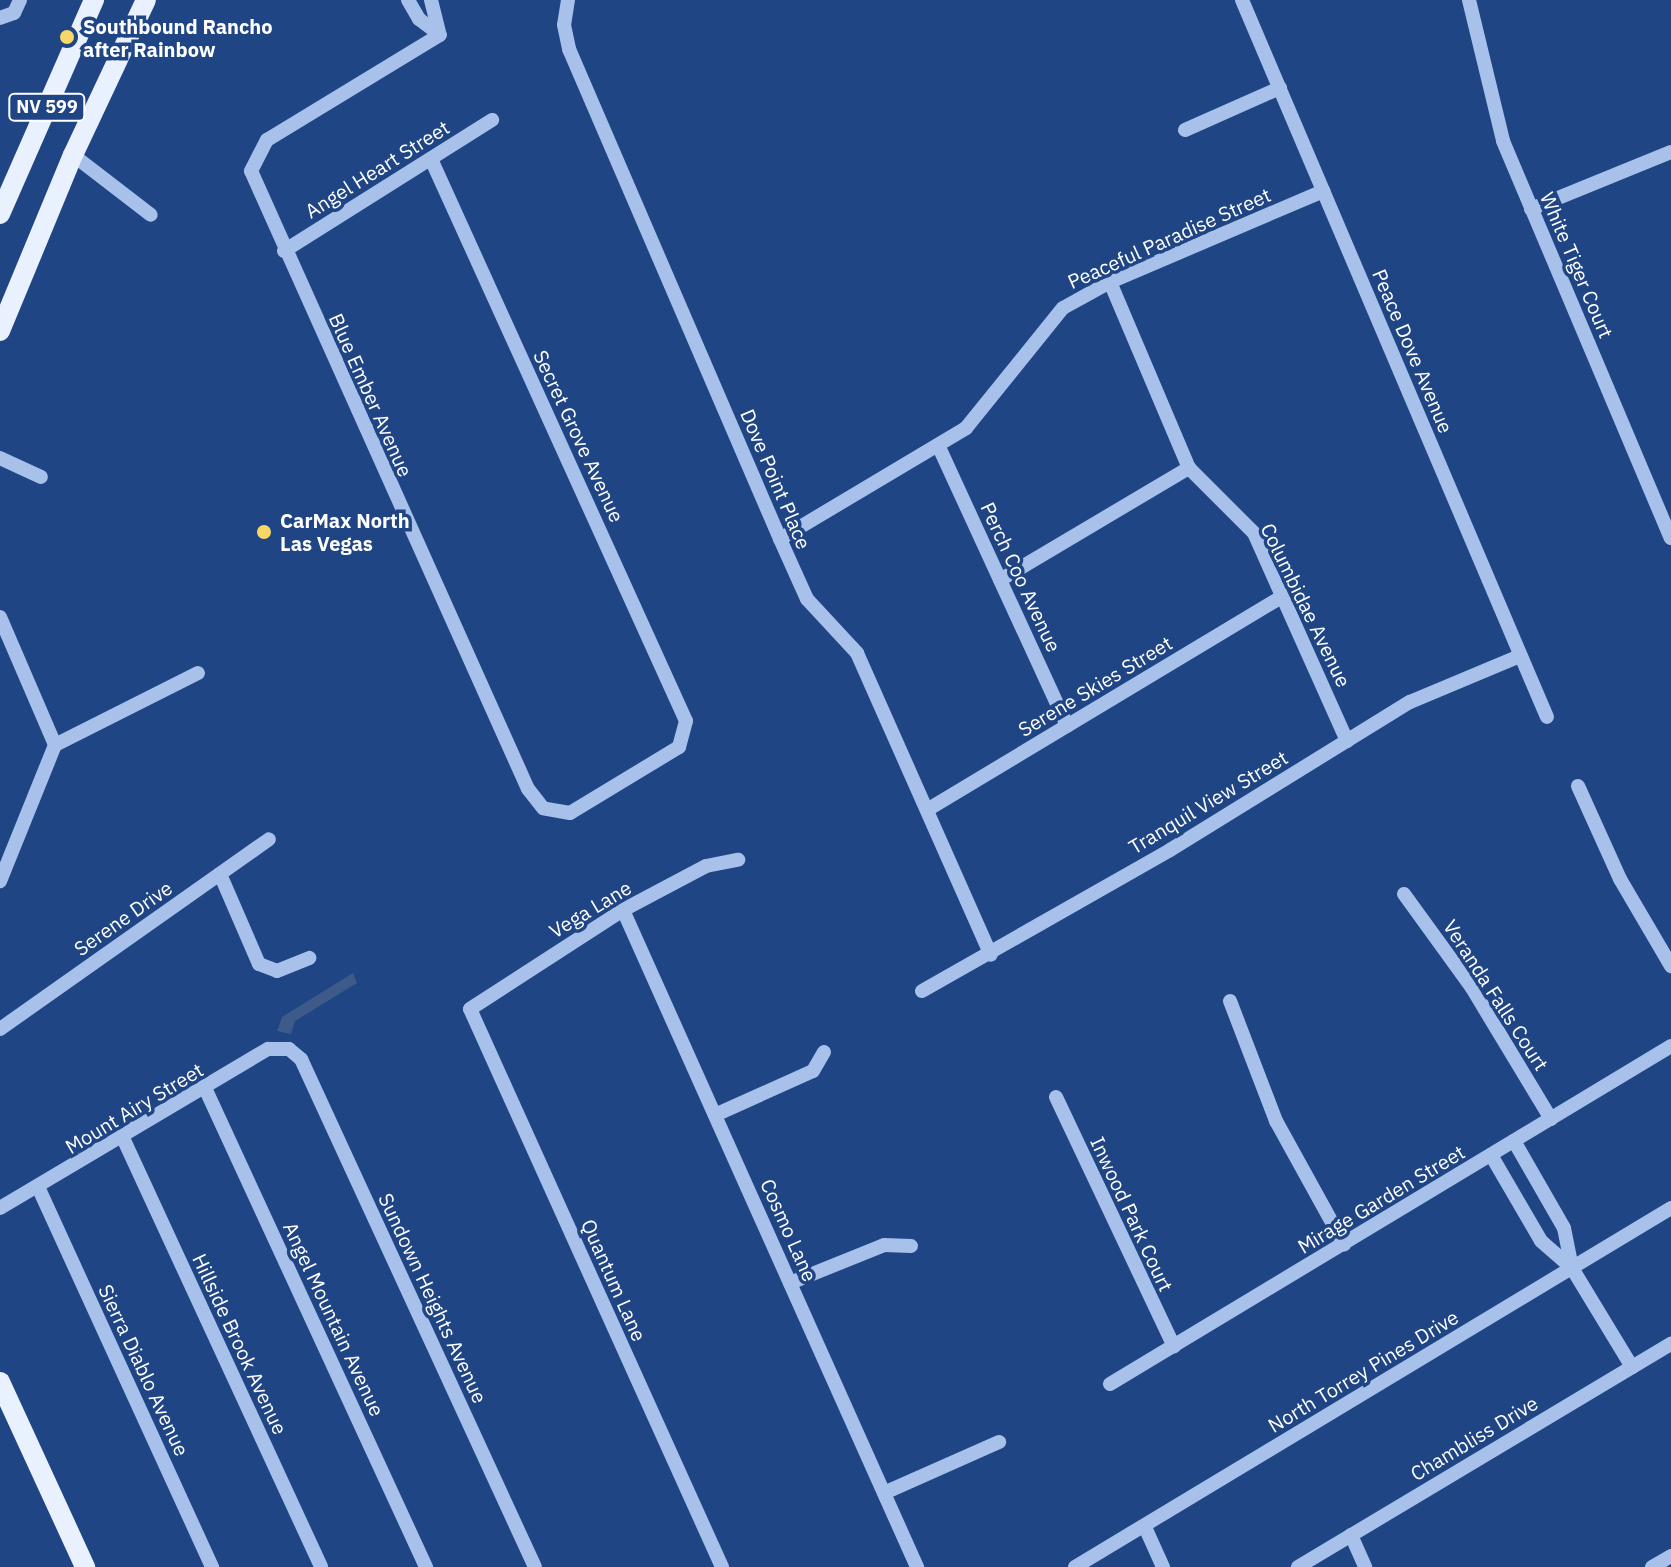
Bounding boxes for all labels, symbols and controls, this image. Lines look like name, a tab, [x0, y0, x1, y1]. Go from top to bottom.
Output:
place label: Southbound Rancho after Rainbow	[83, 14, 273, 61]
marker: Southbound Rancho after Rainbow	[58, 28, 76, 46]
road number: NV 599	[7, 93, 87, 121]
street label: Angel Heart Street	[300, 115, 454, 223]
street label: Peaceful Paradise Street	[1064, 182, 1274, 294]
street label: White Tiger Court	[1535, 188, 1619, 342]
street label: Peace Dove Avenue	[1368, 265, 1458, 437]
street label: Blue Ember Avenue	[324, 310, 418, 480]
street label: Secret Grove Avenue	[529, 346, 629, 526]
street label: Dove Point Place	[736, 405, 816, 553]
street label: Perch Coo Avenue	[976, 498, 1066, 656]
place label: CarMax North Las Vegas	[280, 508, 410, 555]
street label: Columbidae Avenue	[1256, 519, 1356, 691]
marker: CarMax North Las Vegas	[255, 523, 273, 541]
street label: Serene Skies Street	[1014, 631, 1176, 741]
street label: Tranquil View Street	[1124, 745, 1292, 859]
street label: Serene Drive	[69, 875, 177, 961]
street label: Vega Lane	[545, 875, 635, 943]
street label: Veranda Falls Court	[1438, 915, 1554, 1075]
street label: Mount Airy Street	[61, 1057, 207, 1159]
street label: Inwood Park Court	[1086, 1133, 1178, 1295]
street label: Mirage Garden Street	[1293, 1140, 1469, 1258]
street label: Cosmo Lane	[756, 1175, 822, 1285]
street label: Sundown Heights Avenue	[374, 1189, 492, 1407]
street label: Quantum Lane	[576, 1215, 652, 1345]
street label: Angel Mountain Avenue	[278, 1218, 390, 1420]
street label: Hillside Brook Avenue	[188, 1250, 292, 1438]
street label: Sierra Diablo Avenue	[94, 1280, 194, 1460]
street label: North Torrey Pines Drive	[1264, 1305, 1462, 1437]
street label: Chambliss Drive	[1406, 1391, 1542, 1485]

